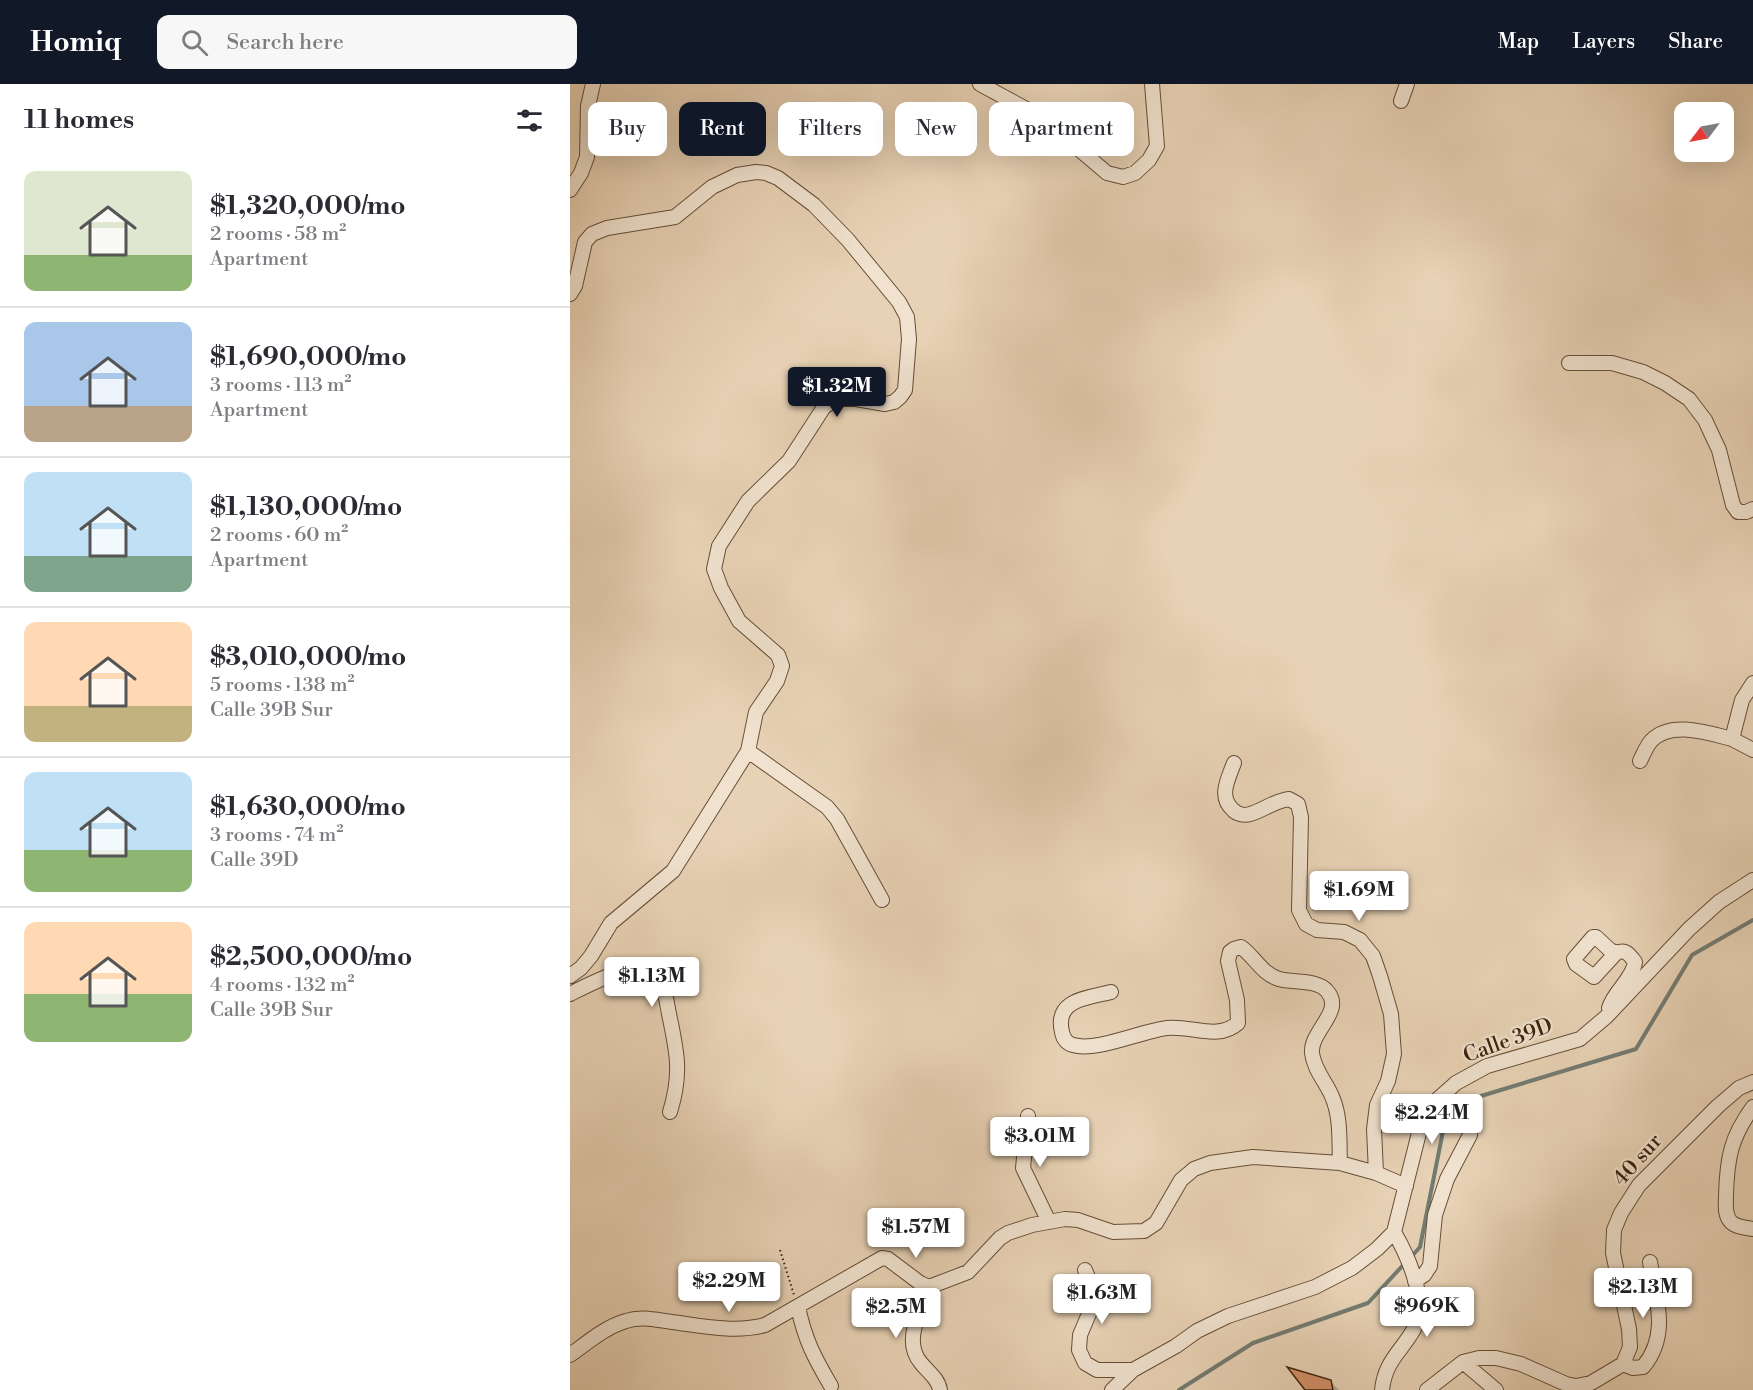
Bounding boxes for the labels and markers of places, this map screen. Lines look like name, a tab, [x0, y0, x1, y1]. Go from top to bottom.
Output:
pin: $1.32M	[788, 367, 886, 418]
pin: $1.69M	[1310, 871, 1408, 922]
pin: $1.13M	[603, 957, 701, 1008]
pin: $2.24M	[1383, 1094, 1481, 1145]
pin: $3.01M	[991, 1117, 1089, 1168]
pin: $1.57M	[867, 1208, 965, 1259]
pin: $2.29M	[680, 1262, 778, 1313]
pin: $2.13M	[1594, 1268, 1692, 1319]
pin: $1.63M	[1053, 1274, 1151, 1325]
pin: $969K	[1385, 1287, 1469, 1338]
pin: $2.5M	[854, 1288, 938, 1339]

